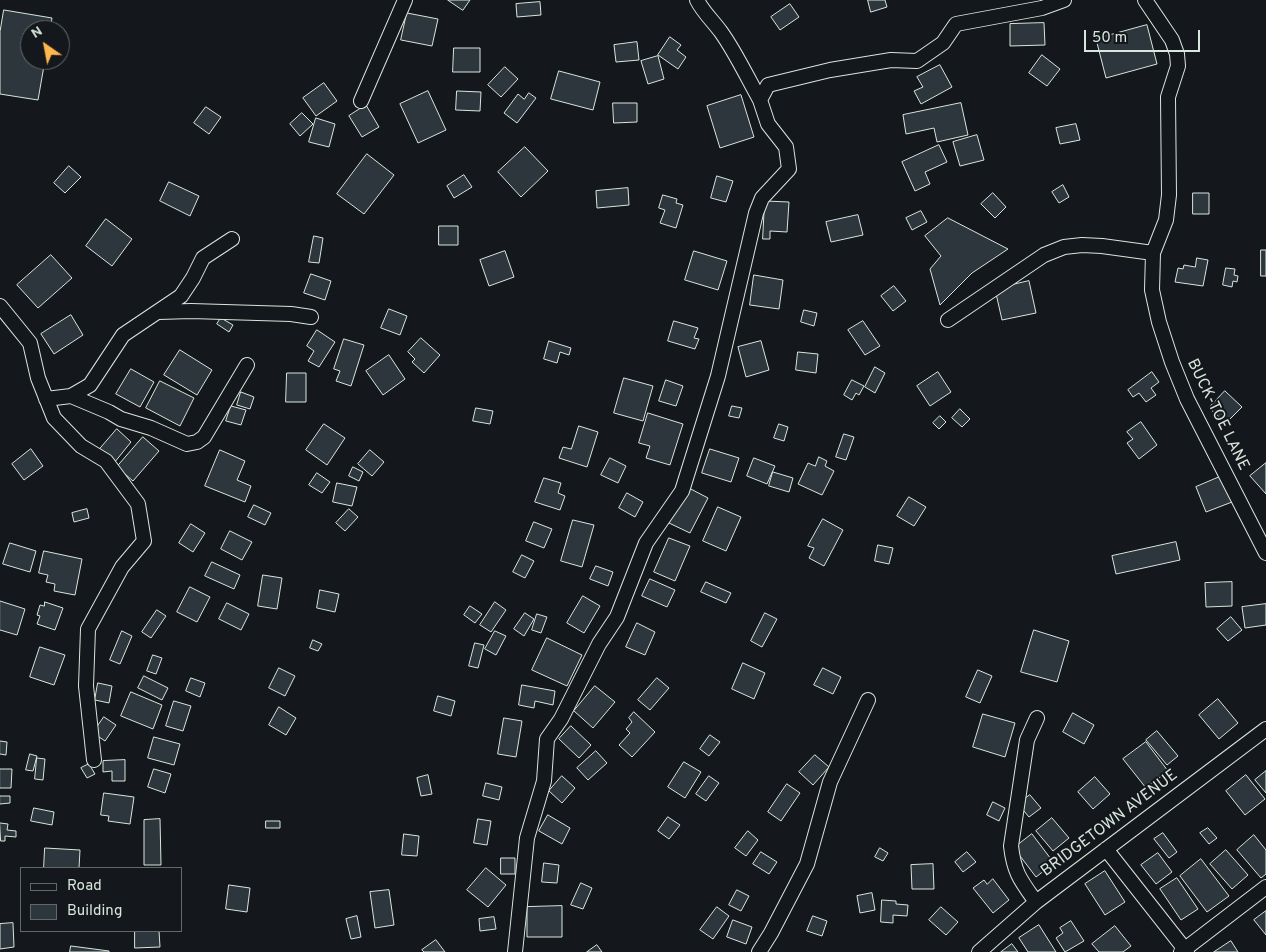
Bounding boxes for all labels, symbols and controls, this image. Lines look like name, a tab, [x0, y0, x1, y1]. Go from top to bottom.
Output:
north arrow	[20, 20, 70, 70]
scale bar	[1086, 20, 1202, 52]
text: N	[28, 23, 46, 43]
text: 50 m	[1092, 29, 1127, 48]
street label: BUCK-TOE LANE	[1182, 356, 1252, 474]
street label: BRIDGETOWN AVENUE	[1038, 766, 1182, 882]
legend	[20, 867, 182, 932]
text: Road	[67, 877, 102, 896]
text: Building	[67, 902, 122, 921]

